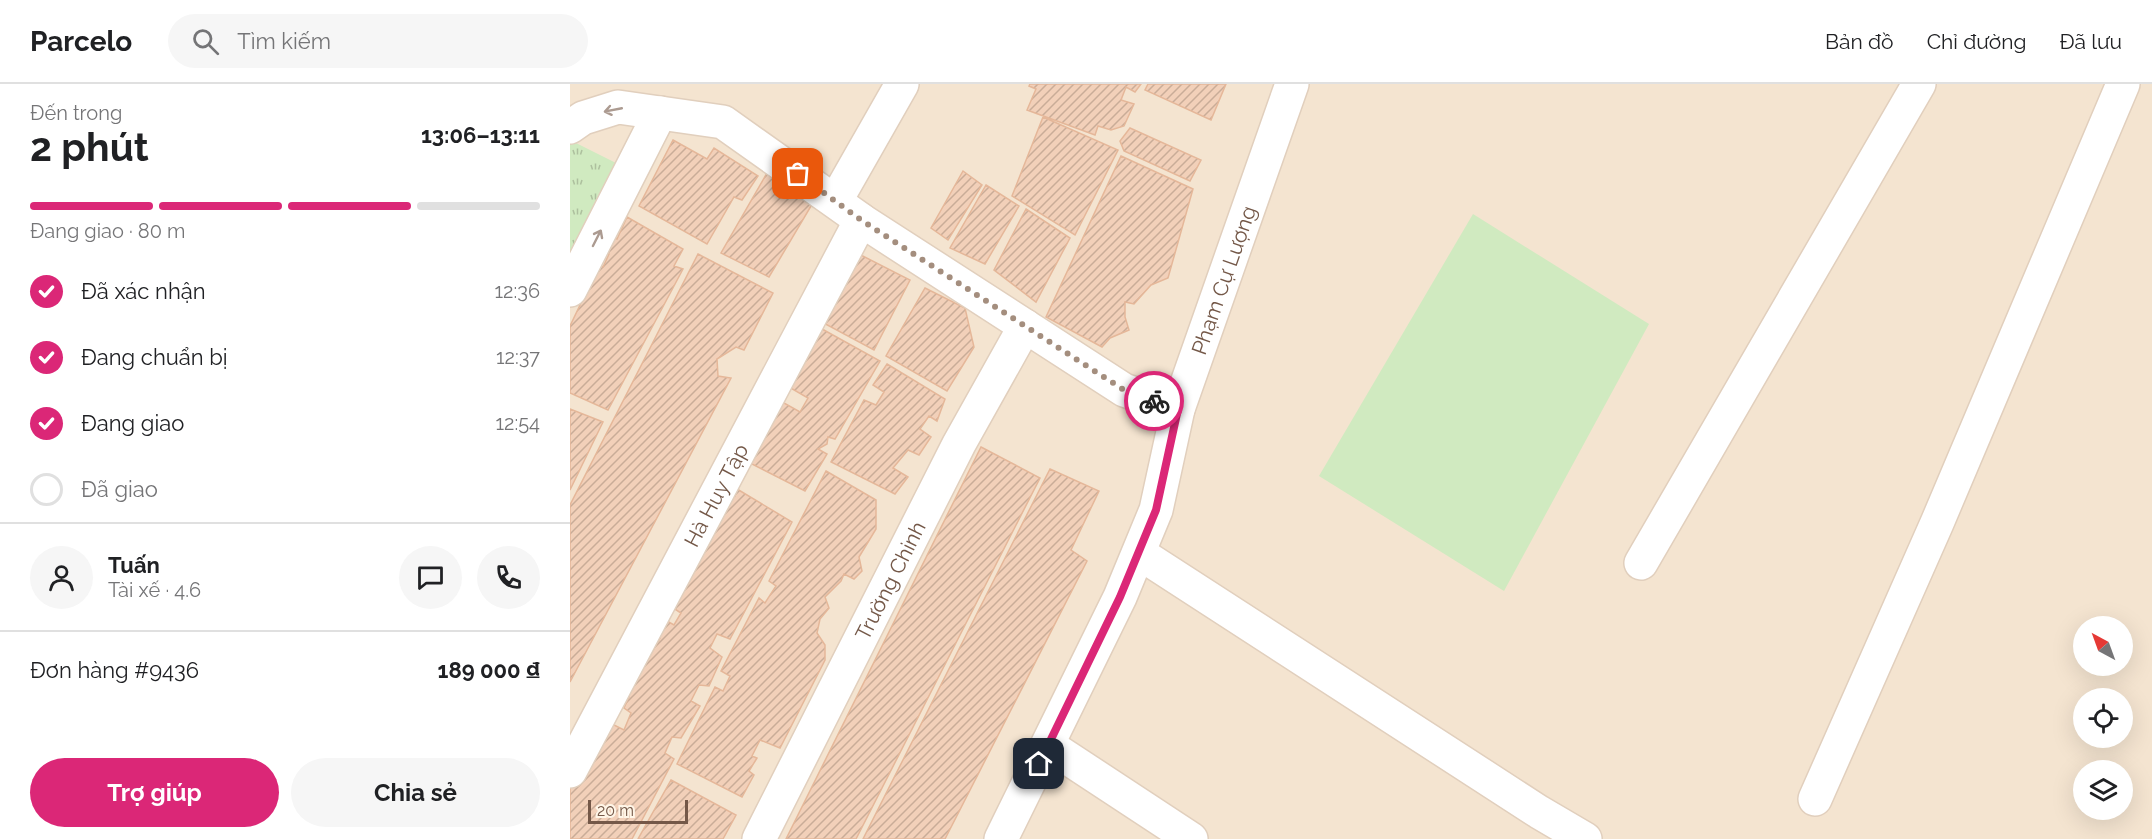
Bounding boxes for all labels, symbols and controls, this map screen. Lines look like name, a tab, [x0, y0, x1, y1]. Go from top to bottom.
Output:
search box	[168, 14, 588, 68]
text: Parcelo	[30, 25, 132, 58]
icon: search	[189, 25, 222, 58]
text: Tìm kiếm	[237, 28, 331, 54]
text: Bản đồ	[1825, 29, 1894, 54]
text: Chỉ đường	[1927, 29, 2026, 54]
text: Đã lưu	[2059, 29, 2122, 54]
text: Đến trong	[30, 101, 122, 125]
one-way arrow	[604, 105, 624, 116]
text: 13:06–13:11	[421, 122, 540, 148]
text: 2 phút	[30, 124, 149, 170]
pin	[772, 148, 823, 199]
icon: bag	[781, 157, 814, 190]
street label: Phạm Cự Lượng	[1186, 202, 1261, 358]
text: Đang giao · 80 m	[30, 219, 185, 243]
one-way arrow	[591, 230, 603, 248]
icon: check	[30, 275, 63, 308]
text: Đã xác nhận	[81, 278, 206, 304]
text: 12:36	[495, 279, 540, 303]
icon: check	[30, 341, 63, 374]
text: Đang chuẩn bị	[81, 344, 228, 370]
text: 12:37	[496, 345, 540, 369]
courier	[1124, 371, 1184, 431]
icon: bike	[1138, 385, 1171, 418]
icon: check	[30, 407, 63, 440]
text: Đang giao	[81, 410, 184, 436]
text: 12:54	[495, 411, 540, 435]
street label: Hà Huy Tập	[678, 439, 753, 551]
text: Đã giao	[81, 476, 158, 502]
street label: Trường Chinh	[850, 517, 930, 644]
button: person	[30, 546, 93, 609]
button: chat	[399, 546, 462, 609]
button: phone	[477, 546, 540, 609]
text: Tuấn	[108, 552, 160, 578]
text: Tài xế · 4.6	[108, 578, 201, 602]
north arrow	[2073, 616, 2133, 676]
map controls	[2073, 616, 2133, 820]
text: Đơn hàng #9436	[30, 657, 199, 683]
text: 189 000 ₫	[438, 657, 540, 683]
button: locate	[2073, 688, 2133, 748]
pin	[1013, 738, 1064, 789]
icon: home	[1022, 747, 1055, 780]
button: Trợ giúp	[30, 758, 279, 827]
button: Chia sẻ	[291, 758, 540, 827]
button: layers	[2073, 760, 2133, 820]
scale bar	[588, 797, 688, 824]
text: 20 m	[597, 801, 634, 820]

